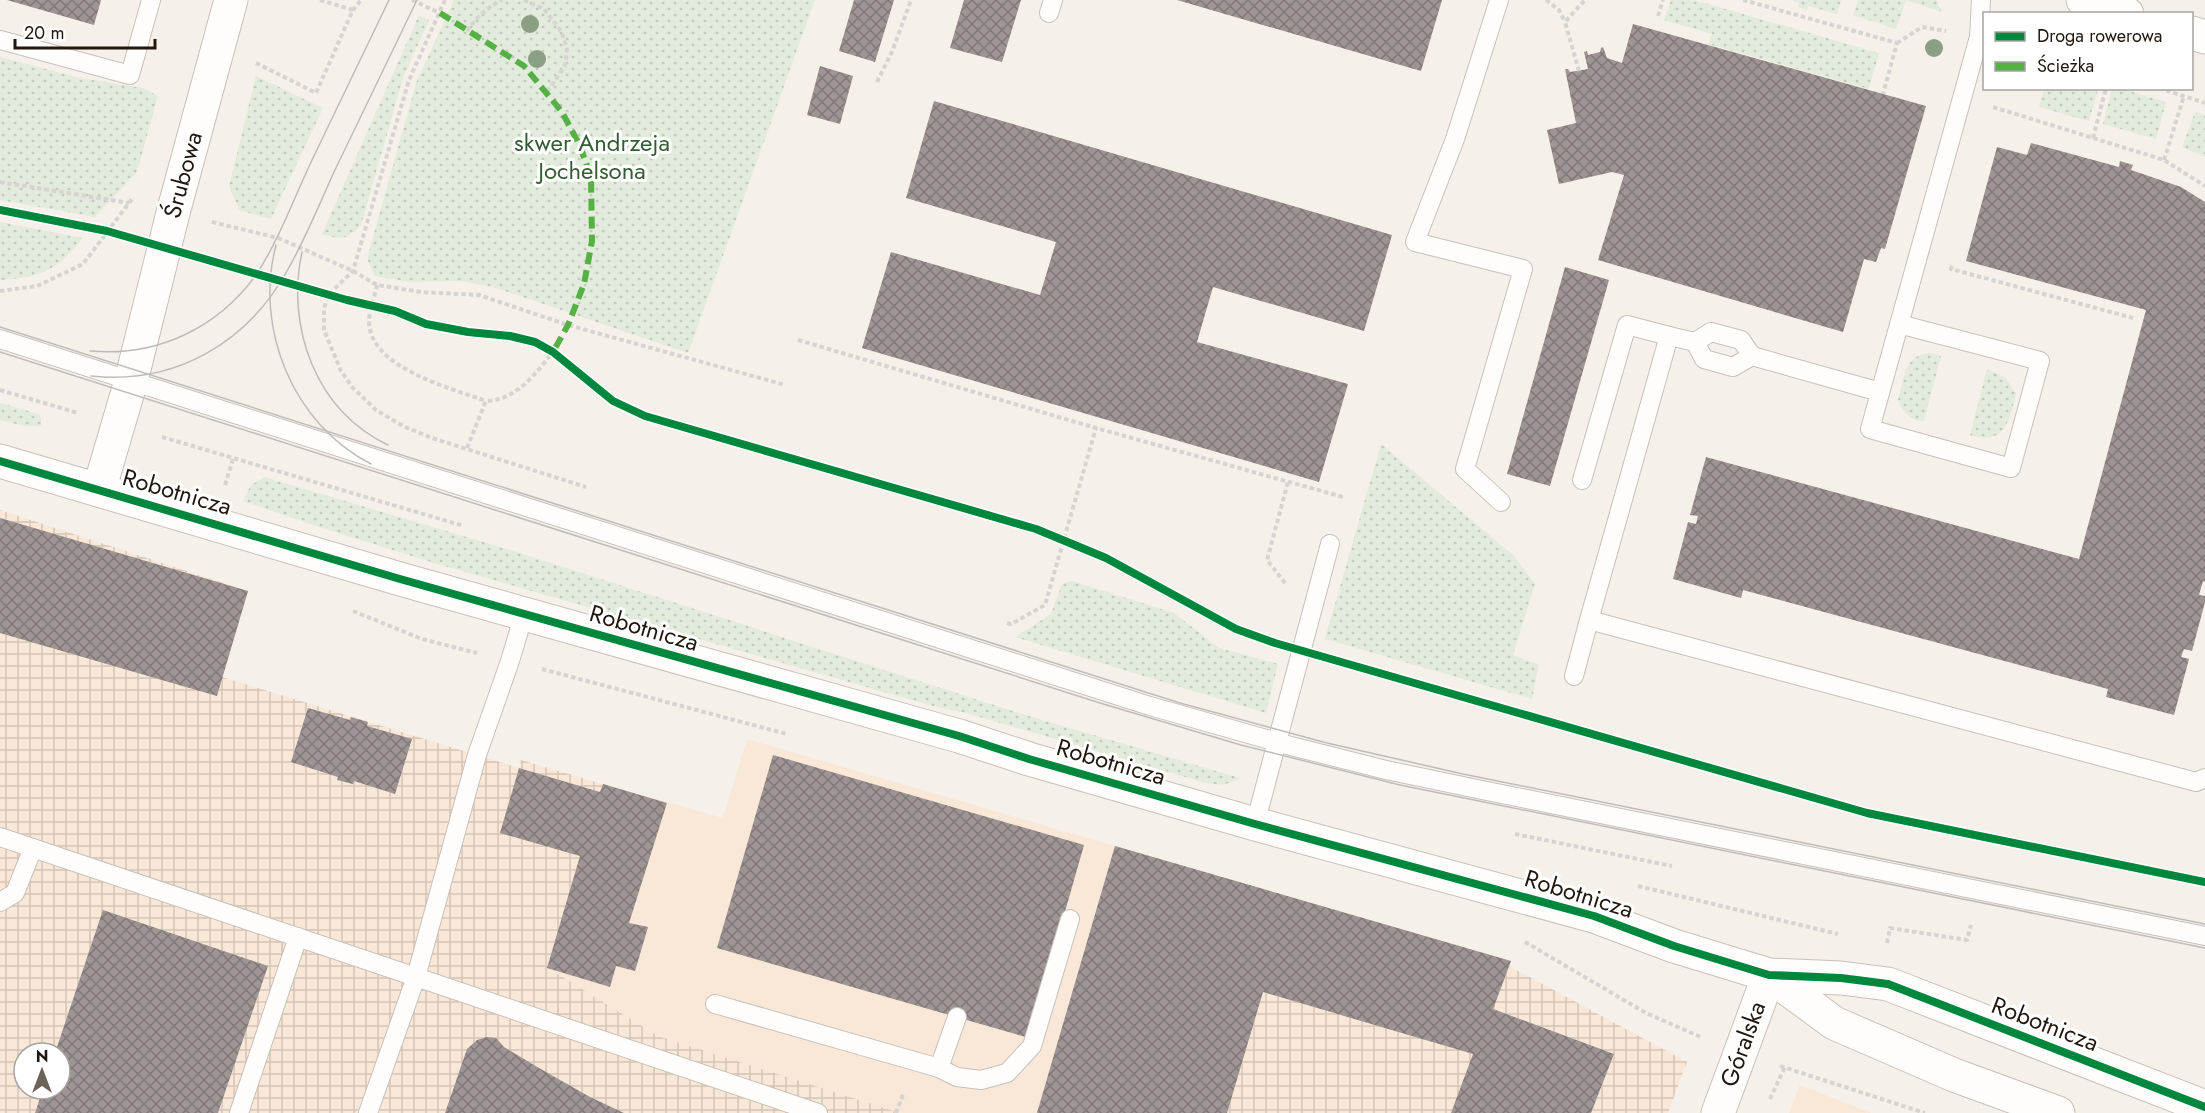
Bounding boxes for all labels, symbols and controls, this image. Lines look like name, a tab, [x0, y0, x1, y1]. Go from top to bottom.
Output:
scale bar	[15, 12, 154, 50]
legend	[1983, 12, 2193, 90]
text: 20 m	[24, 20, 64, 46]
text: Droga rowerowa	[2037, 23, 2162, 49]
text: Ścieżka	[2037, 53, 2094, 79]
park label: skwer Andrzeja Jochelsona	[514, 125, 670, 188]
street label: Śrubowa	[154, 128, 211, 222]
street label: Robotnicza	[118, 459, 236, 524]
street label: Robotnicza	[585, 595, 703, 660]
street label: Robotnicza	[1052, 729, 1170, 794]
street label: Robotnicza	[1520, 860, 1638, 927]
street label: Robotnicza	[1987, 987, 2104, 1060]
street label: Góralska	[1711, 996, 1774, 1092]
north arrow	[12, 1041, 72, 1101]
text: N	[36, 1045, 48, 1068]

